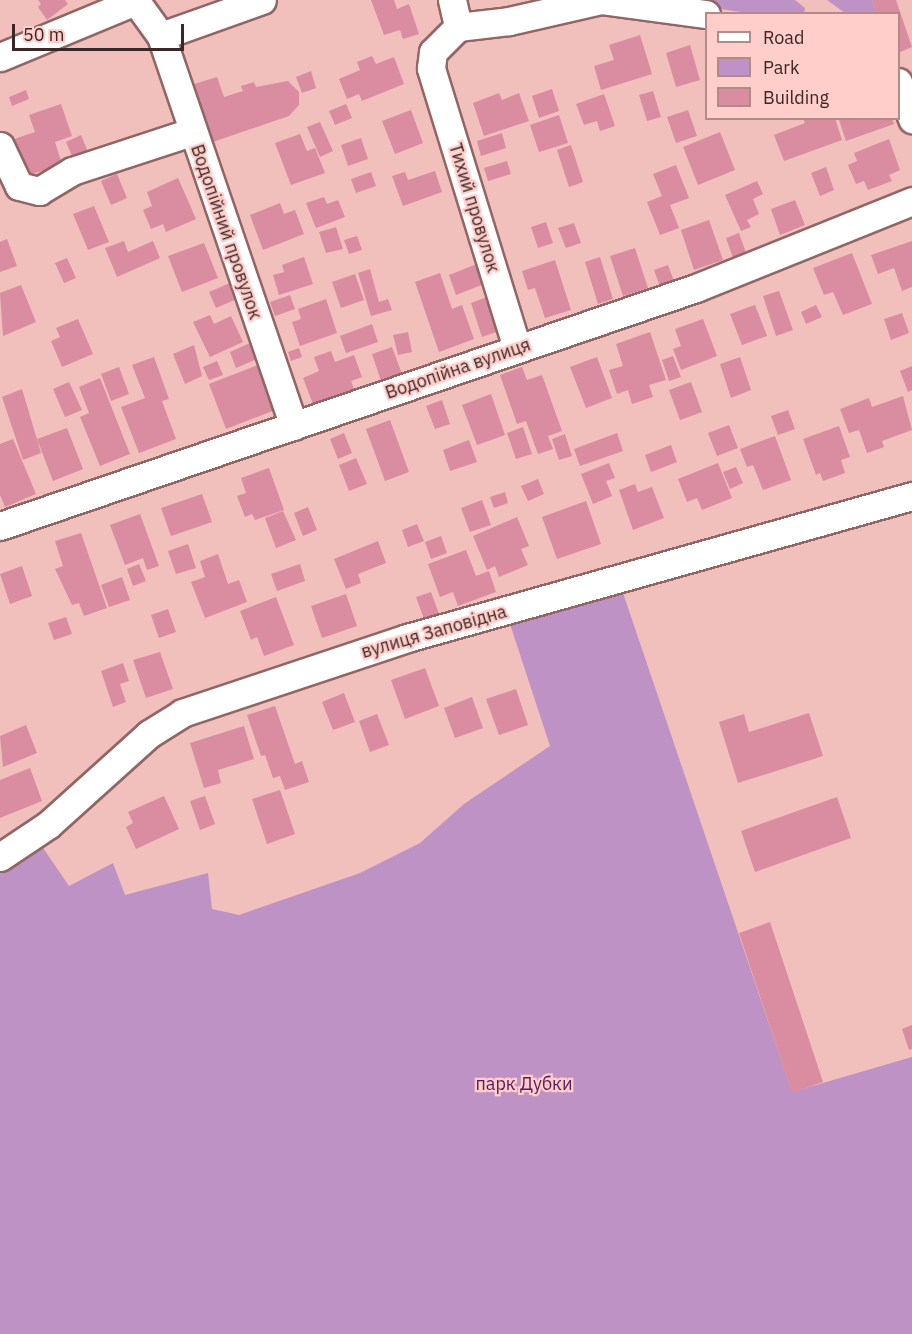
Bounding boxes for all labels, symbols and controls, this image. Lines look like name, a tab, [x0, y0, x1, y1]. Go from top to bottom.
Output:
scale bar	[15, 12, 188, 50]
legend	[705, 12, 900, 120]
text: 50 m	[23, 23, 65, 46]
text: Road	[763, 26, 804, 49]
text: Park	[763, 56, 799, 79]
text: Building	[763, 86, 829, 109]
street label: Тихий провулок	[444, 141, 504, 275]
street label: Водопійний провулок	[186, 142, 266, 322]
street label: Водопійна вулиця	[383, 334, 533, 404]
street label: вулиця Заповідна	[359, 601, 509, 663]
park label: парк Дубки	[475, 1073, 573, 1095]

